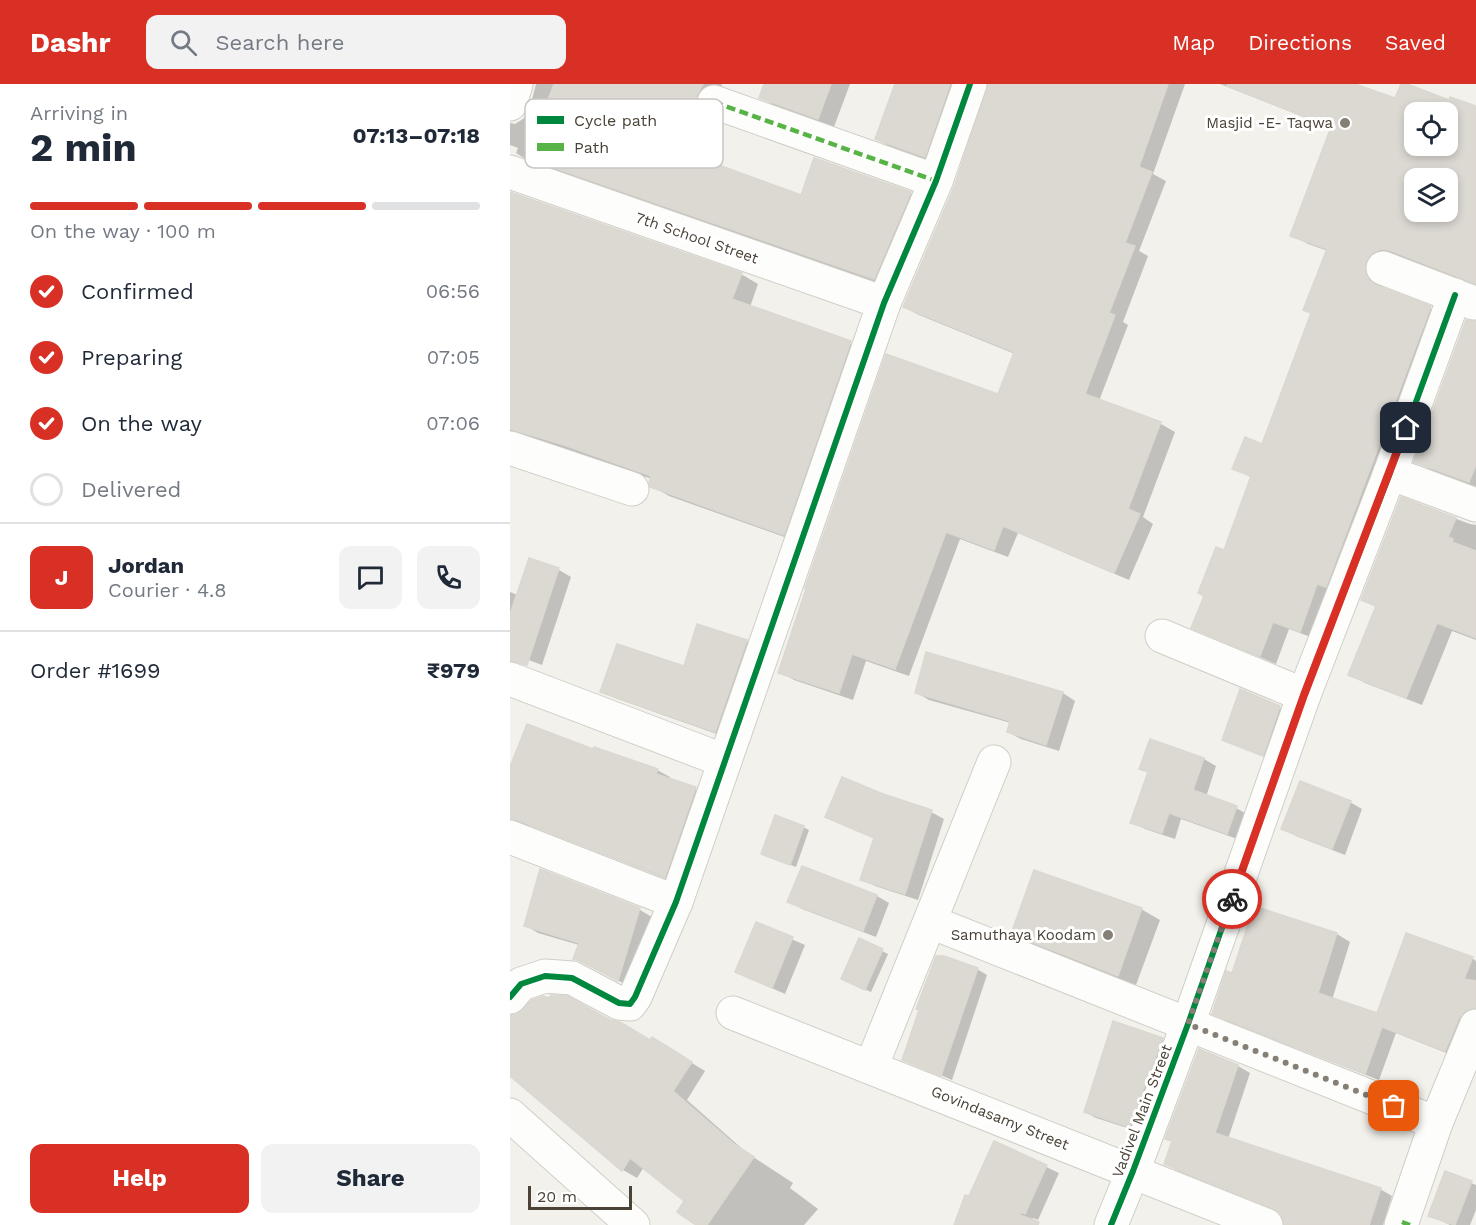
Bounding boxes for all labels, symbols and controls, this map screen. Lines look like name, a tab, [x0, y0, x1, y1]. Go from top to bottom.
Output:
search box	[146, 15, 566, 69]
text: Dashr	[30, 26, 110, 59]
icon: search	[167, 26, 200, 59]
text: Search here	[215, 30, 344, 55]
text: Map	[1172, 30, 1215, 55]
text: Directions	[1248, 30, 1352, 55]
text: Saved	[1385, 30, 1446, 55]
legend	[525, 99, 723, 168]
text: Arriving in	[30, 101, 128, 125]
map controls	[1404, 102, 1458, 222]
button: locate	[1404, 102, 1458, 156]
text: Cycle path	[574, 111, 657, 130]
place label: Masjid -E- Taqwa	[1206, 114, 1334, 132]
marker: Masjid -E- Taqwa	[1338, 116, 1352, 130]
text: 07:13–07:18	[353, 123, 480, 148]
text: 2 min	[30, 125, 137, 170]
text: Path	[574, 138, 609, 157]
button: layers	[1404, 168, 1458, 222]
street label: 7th School Street	[633, 209, 761, 268]
text: On the way · 100 m	[30, 219, 216, 243]
icon: check	[30, 275, 63, 308]
text: Confirmed	[81, 279, 194, 304]
text: 06:56	[426, 279, 480, 303]
icon: check	[30, 341, 63, 374]
text: Preparing	[81, 345, 182, 370]
text: 07:05	[427, 345, 480, 369]
pin	[1380, 402, 1431, 453]
icon: check	[30, 407, 63, 440]
text: On the way	[81, 411, 202, 436]
text: 07:06	[426, 411, 480, 435]
icon: home	[1389, 411, 1422, 444]
text: Delivered	[81, 477, 181, 502]
button: chat	[339, 546, 402, 609]
button: phone	[417, 546, 480, 609]
text: Jordan	[108, 553, 184, 578]
text: J	[55, 565, 68, 590]
text: Courier · 4.8	[108, 578, 227, 602]
text: Order #1699	[30, 658, 161, 683]
text: ₹979	[427, 658, 480, 683]
courier	[1202, 869, 1262, 929]
icon: bike	[1216, 883, 1249, 916]
place label: Samuthaya Koodam	[951, 926, 1096, 944]
marker: Samuthaya Koodam	[1101, 928, 1115, 942]
street label: Vadivel Main Street	[1108, 1041, 1176, 1180]
pin	[1368, 1080, 1419, 1131]
street label: Govindasamy Street	[929, 1082, 1072, 1154]
icon: bag	[1377, 1089, 1410, 1122]
button: Help	[30, 1144, 249, 1213]
button: Share	[261, 1144, 480, 1213]
scale bar	[528, 1183, 632, 1210]
text: 20 m	[537, 1187, 577, 1206]

